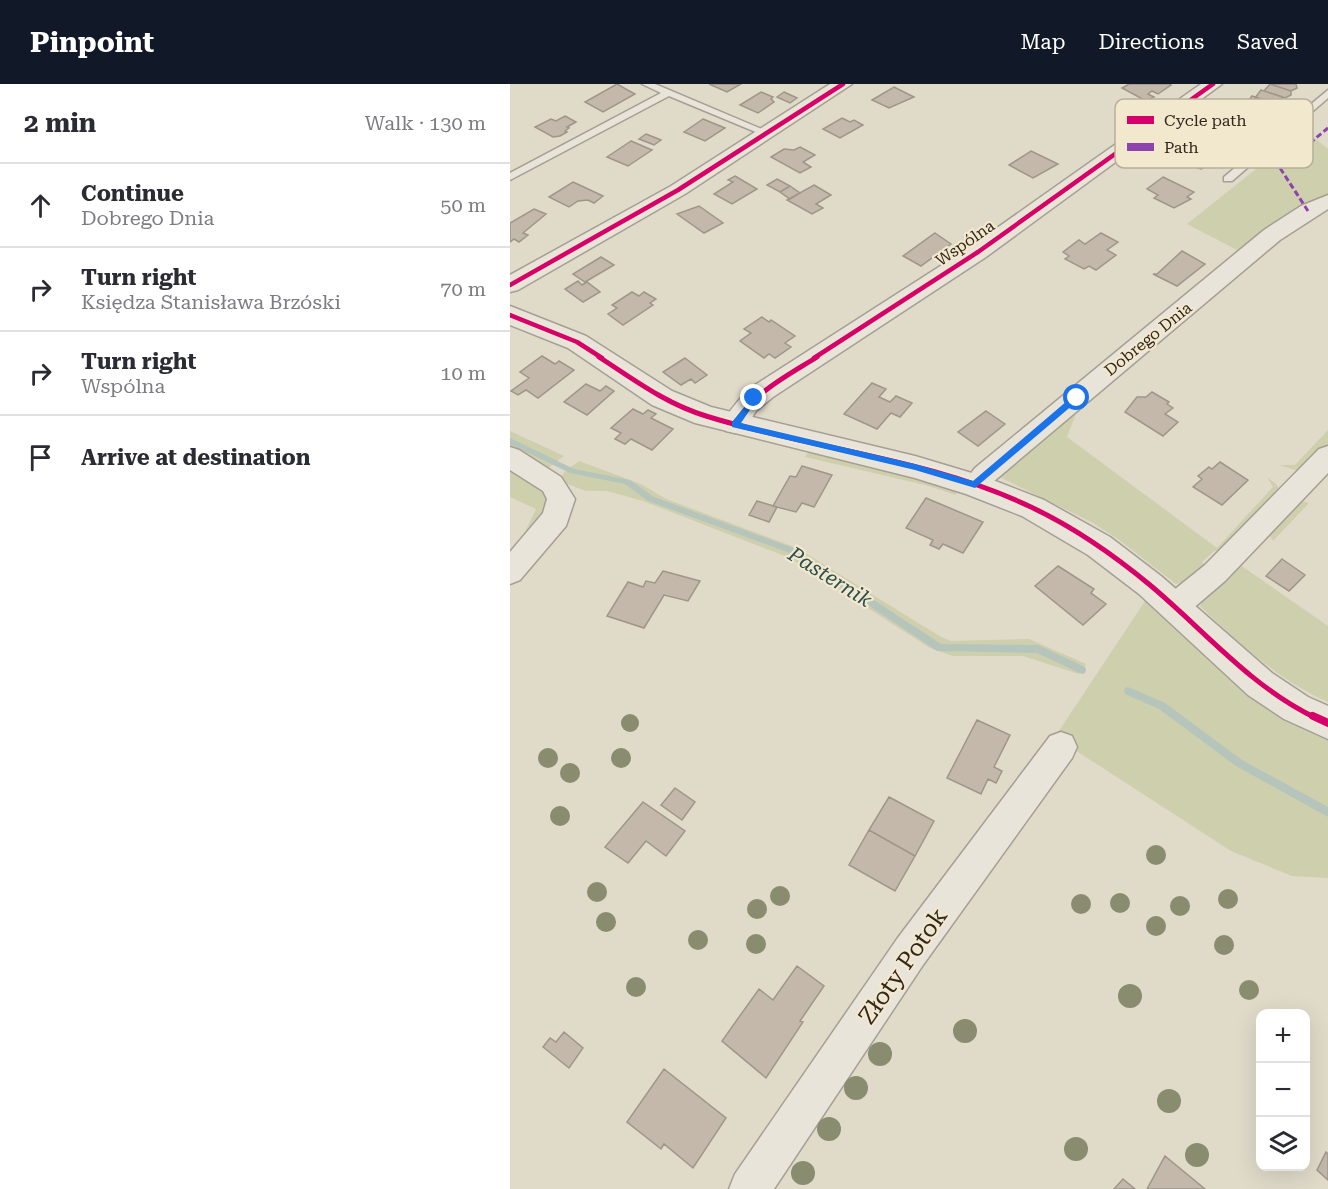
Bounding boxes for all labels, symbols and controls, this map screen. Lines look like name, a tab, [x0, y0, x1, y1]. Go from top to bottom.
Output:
text: Pinpoint	[30, 26, 154, 59]
text: Map	[1021, 30, 1065, 54]
text: Directions	[1098, 30, 1204, 54]
text: Saved	[1237, 30, 1298, 54]
legend	[1115, 99, 1313, 168]
text: 2 min	[24, 108, 96, 138]
text: Walk · 130 m	[365, 111, 486, 135]
text: Cycle path	[1164, 111, 1247, 130]
text: Path	[1164, 138, 1199, 157]
text: Continue	[81, 181, 184, 206]
icon: ahead	[24, 189, 57, 222]
text: 50 m	[440, 193, 486, 217]
text: Dobrego Dnia	[81, 206, 214, 230]
street label: Wspólna	[932, 216, 998, 270]
text: Turn right	[81, 265, 196, 290]
icon: right	[24, 273, 57, 306]
text: 70 m	[440, 277, 486, 301]
text: Księdza Stanisława Brzóski	[81, 290, 341, 314]
street label: Dobrego Dnia	[1101, 298, 1196, 380]
text: Turn right	[81, 349, 196, 374]
icon: right	[24, 357, 57, 390]
text: 10 m	[440, 361, 486, 385]
text: Wspólna	[81, 374, 165, 398]
route end	[740, 384, 766, 410]
route start	[1063, 384, 1089, 410]
icon: arrive	[24, 441, 57, 474]
text: Arrive at destination	[81, 445, 310, 470]
water label: Pasternik	[783, 541, 877, 612]
street label: Złoty Potok	[853, 903, 953, 1029]
map controls	[1256, 1009, 1310, 1171]
button: +	[1256, 1009, 1310, 1063]
button: −	[1256, 1063, 1310, 1117]
button: layers	[1256, 1117, 1310, 1171]

